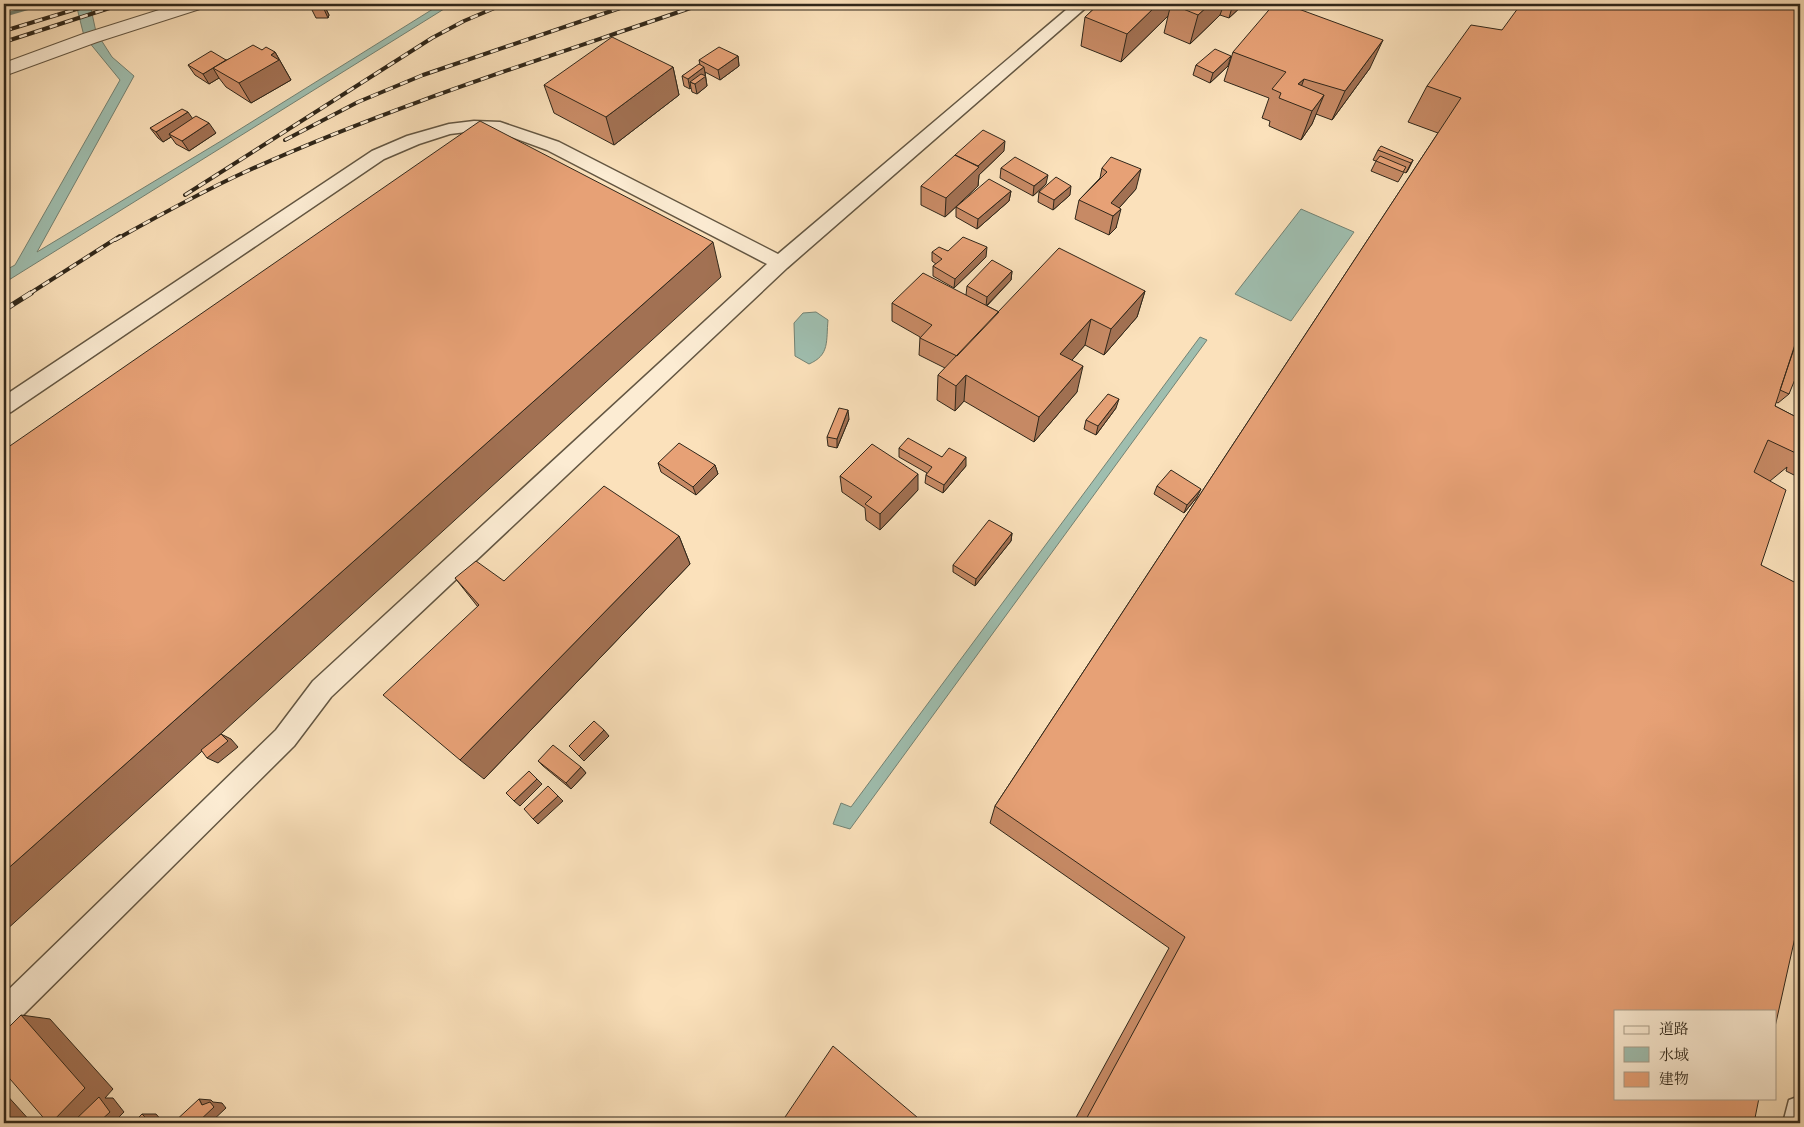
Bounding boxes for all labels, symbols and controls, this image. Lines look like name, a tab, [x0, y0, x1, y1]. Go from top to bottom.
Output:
legend	[1614, 1010, 1776, 1100]
text: 道路	[1659, 1019, 1689, 1039]
text: 水域	[1659, 1045, 1689, 1065]
text: 建物	[1659, 1069, 1689, 1089]

